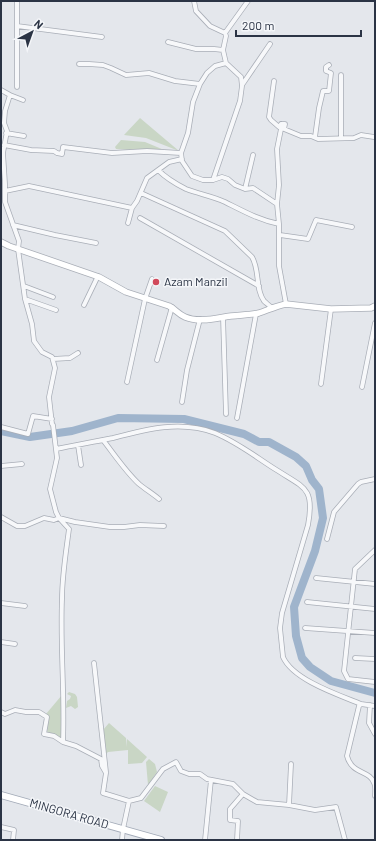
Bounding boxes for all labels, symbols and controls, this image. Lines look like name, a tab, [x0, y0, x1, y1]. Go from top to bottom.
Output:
north arrow	[12, 12, 52, 52]
scale bar	[236, 12, 361, 38]
text: N	[32, 17, 46, 31]
text: 200 m	[242, 18, 274, 32]
place label: Azam Manzil	[164, 274, 227, 288]
marker: Azam Manzil	[151, 277, 161, 287]
street label: MINGORA ROAD	[28, 795, 110, 831]

